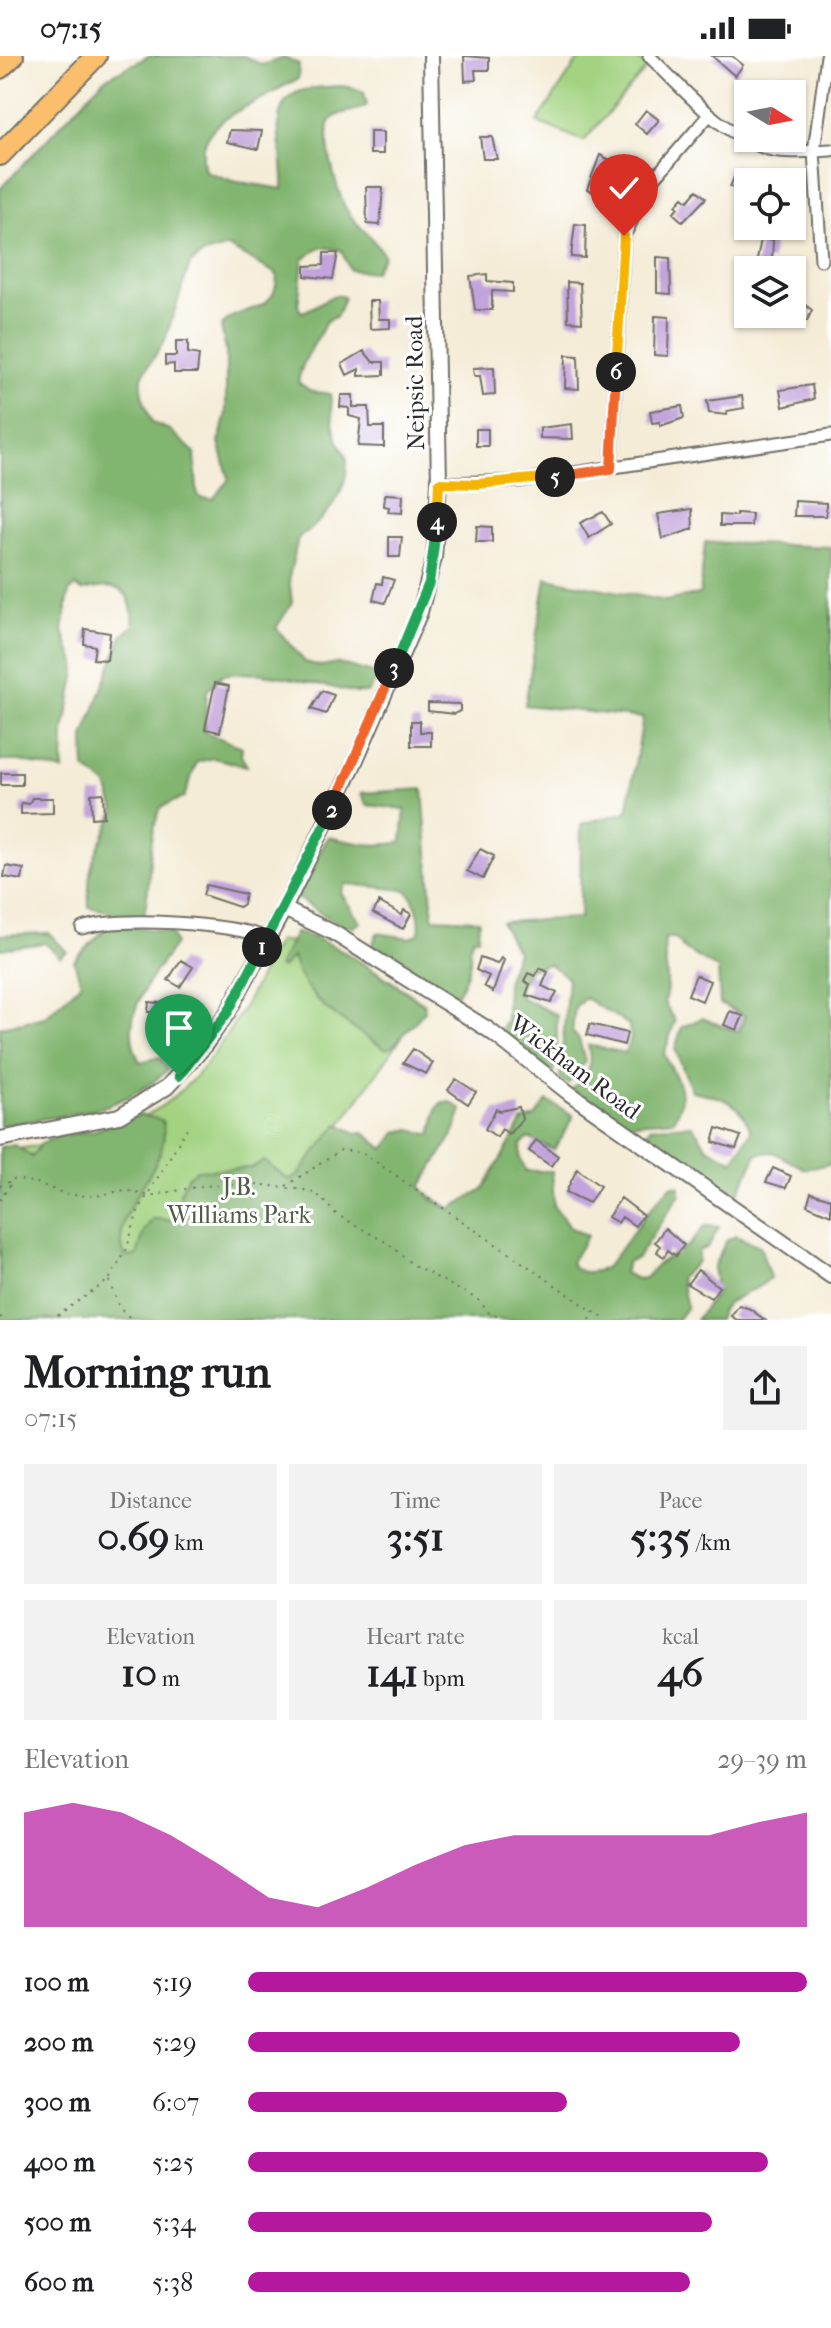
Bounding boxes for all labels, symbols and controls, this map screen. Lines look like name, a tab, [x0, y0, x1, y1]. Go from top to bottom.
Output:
text: 07:15	[40, 11, 102, 46]
north arrow	[734, 80, 806, 152]
map controls	[734, 80, 806, 328]
pin	[590, 154, 658, 236]
icon: check	[602, 166, 646, 210]
button: locate	[734, 168, 806, 240]
button: layers	[734, 256, 806, 328]
street label: Neipsic Road	[400, 314, 430, 451]
pin: 6	[596, 352, 636, 392]
text: 6	[610, 359, 622, 385]
pin: 5	[535, 457, 575, 497]
text: 5	[550, 464, 560, 490]
pin: 4	[417, 502, 457, 542]
text: 4	[431, 509, 444, 535]
pin: 3	[374, 648, 414, 688]
text: 3	[389, 655, 399, 681]
pin: 2	[312, 790, 352, 830]
text: 2	[326, 797, 338, 823]
pin: 1	[242, 927, 282, 967]
text: 1	[258, 934, 266, 960]
pin	[145, 994, 213, 1076]
icon: arrive	[157, 1006, 201, 1050]
street label: Wickham Road	[503, 1008, 647, 1126]
park label: J.B. Williams Park	[166, 1173, 311, 1229]
button: share	[723, 1346, 807, 1430]
text: Morning run	[24, 1347, 271, 1398]
text: 07:15	[24, 1403, 78, 1434]
text: Distance	[109, 1488, 192, 1514]
text: Time	[391, 1488, 441, 1514]
text: Pace	[659, 1488, 702, 1514]
text: 0.69	[97, 1514, 170, 1560]
text: 3:51	[387, 1514, 444, 1560]
text: 5:35	[630, 1514, 691, 1560]
text: km	[170, 1530, 204, 1556]
text: /km	[691, 1530, 731, 1556]
text: Elevation	[106, 1624, 195, 1650]
text: Heart rate	[366, 1624, 465, 1650]
text: kcal	[662, 1624, 699, 1650]
text: 10	[121, 1650, 157, 1696]
text: 141	[366, 1650, 418, 1696]
text: 46	[658, 1650, 703, 1696]
text: m	[157, 1666, 180, 1692]
text: bpm	[418, 1666, 465, 1692]
text: Elevation	[24, 1744, 129, 1775]
text: 29–39 m	[717, 1744, 807, 1775]
text: 100 m	[24, 1967, 89, 1998]
text: 5:19	[152, 1967, 192, 1998]
text: 200 m	[24, 2027, 93, 2058]
text: 5:29	[152, 2027, 197, 2058]
text: 300 m	[24, 2087, 91, 2118]
text: 6:07	[152, 2087, 199, 2118]
text: 400 m	[24, 2147, 95, 2178]
text: 5:25	[152, 2147, 194, 2178]
text: 500 m	[24, 2207, 91, 2238]
text: 5:34	[152, 2207, 196, 2238]
text: 600 m	[24, 2267, 94, 2298]
text: 5:38	[152, 2267, 193, 2298]

